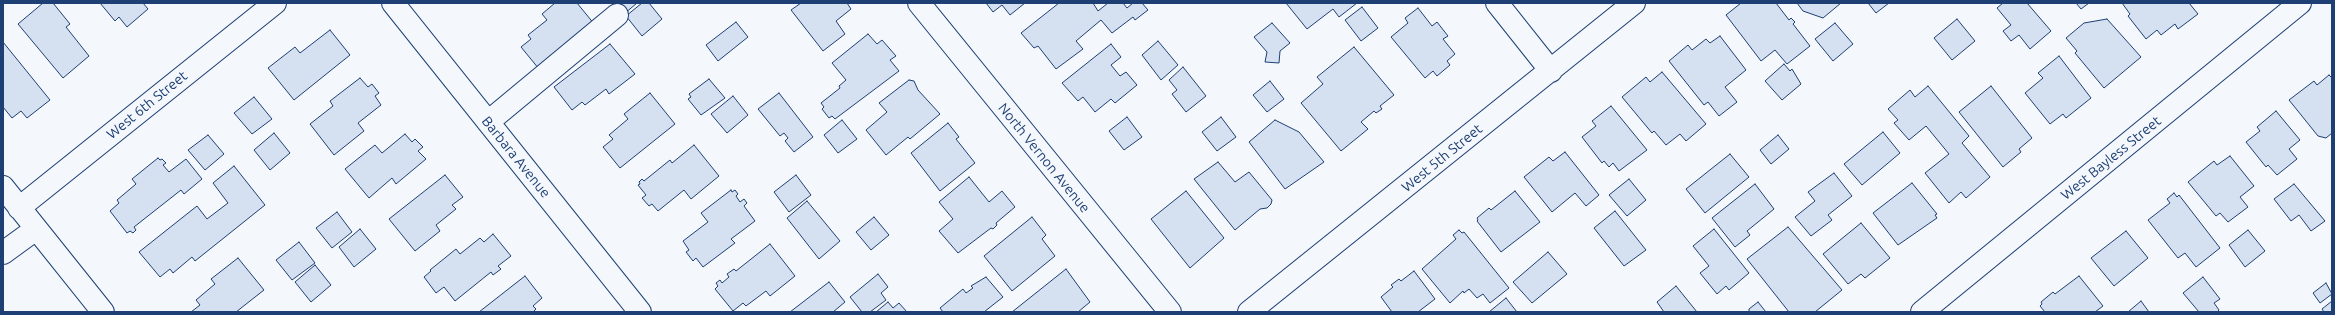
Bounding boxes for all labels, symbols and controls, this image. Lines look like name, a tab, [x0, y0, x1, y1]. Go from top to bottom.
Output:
street label: West 6th Street	[103, 67, 191, 143]
street label: North Vernon Avenue	[995, 100, 1093, 216]
street label: West Bayless Street	[2058, 112, 2164, 204]
street label: Barbara Avenue	[478, 113, 554, 201]
street label: West 5th Street	[1398, 120, 1486, 196]

